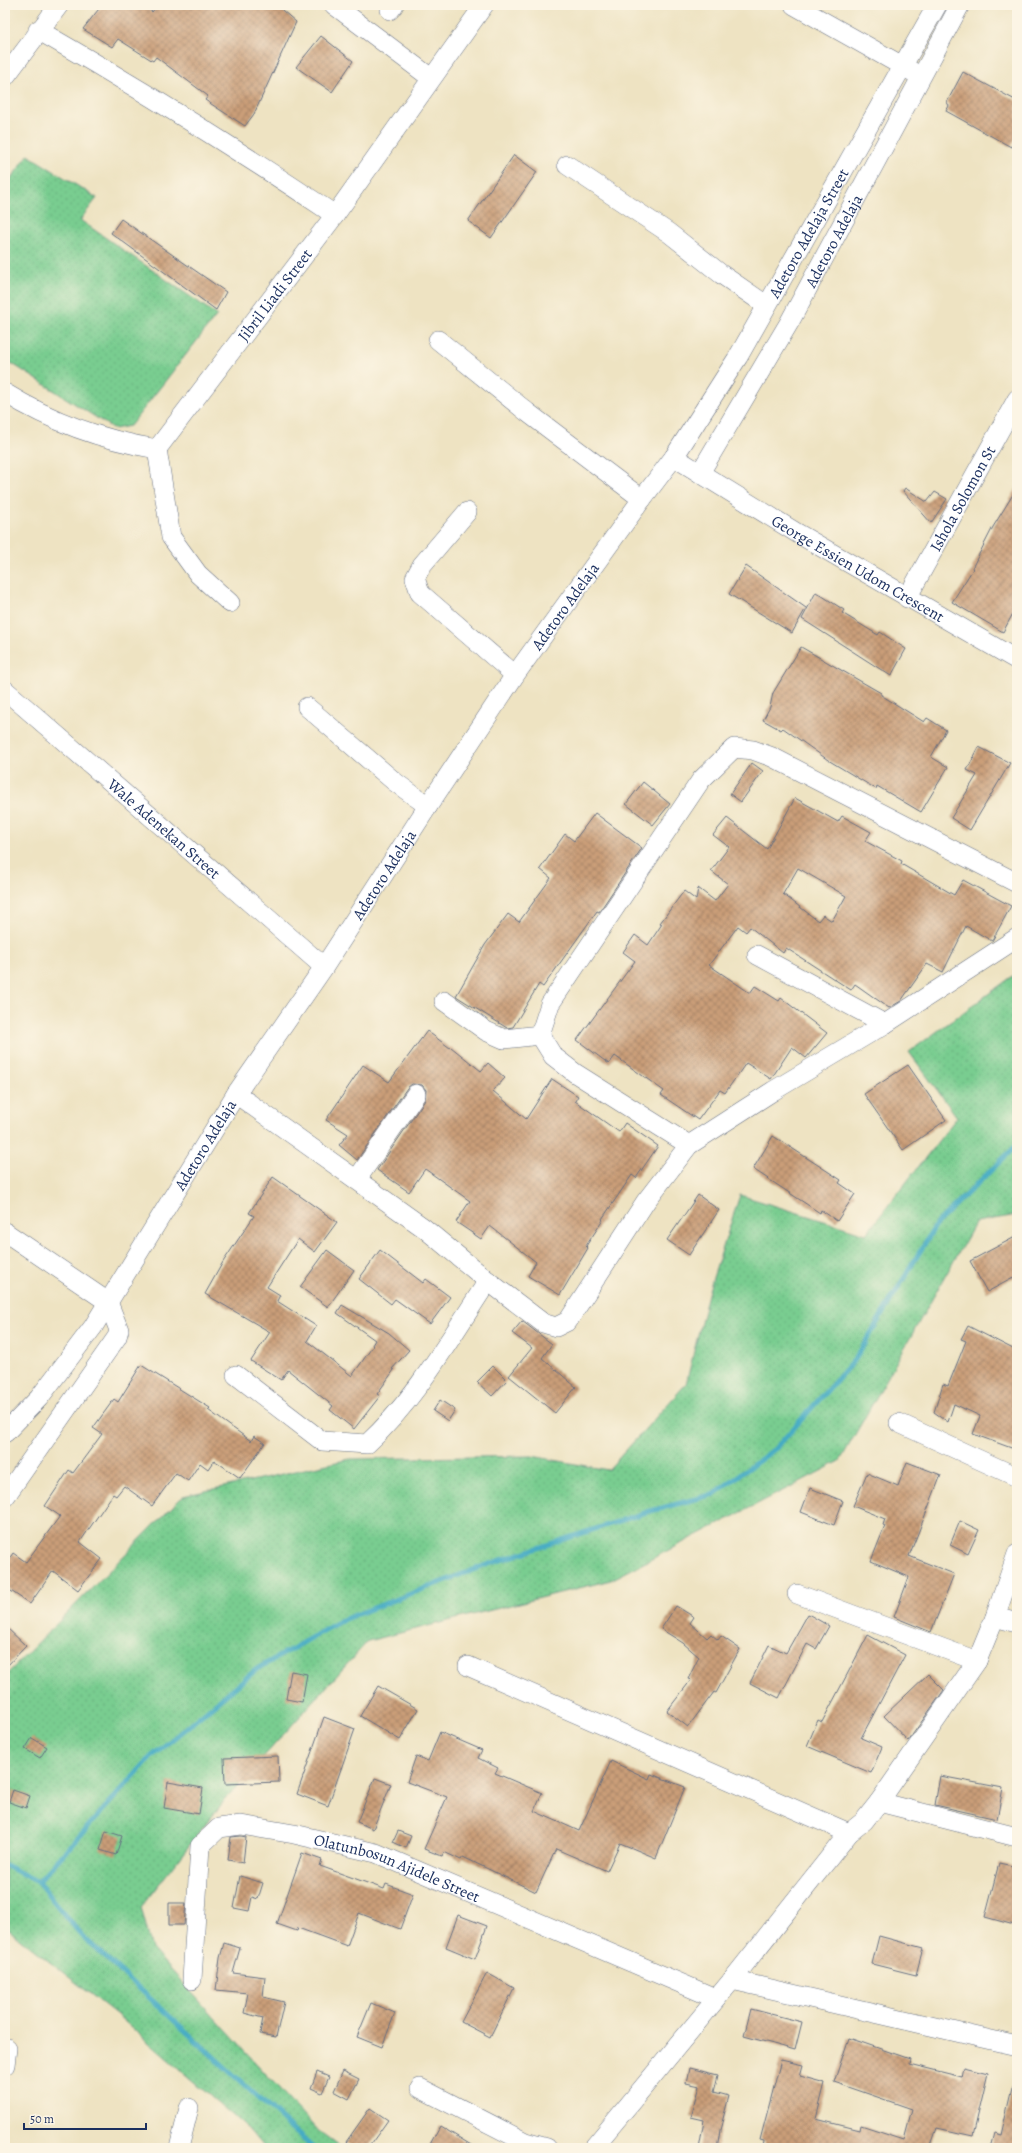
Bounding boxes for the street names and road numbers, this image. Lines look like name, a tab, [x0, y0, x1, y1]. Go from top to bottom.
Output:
street label: Adetoro Adelaja Street	[763, 165, 853, 301]
street label: Adetoro Adelaja	[800, 190, 866, 290]
street label: Jibril Liadi Street	[233, 244, 318, 346]
street label: Ishola Solomon St	[925, 442, 1001, 556]
street label: George Essien Udom Crescent	[767, 510, 948, 628]
street label: Adetoro Adelaja	[526, 558, 605, 656]
street label: Wale Adenekan Street	[102, 773, 225, 884]
street label: Adetoro Adelaja	[347, 825, 422, 925]
street label: Adetoro Adelaja	[169, 1095, 242, 1196]
street label: Olatunbosun Ajidele Street	[312, 1829, 483, 1908]

